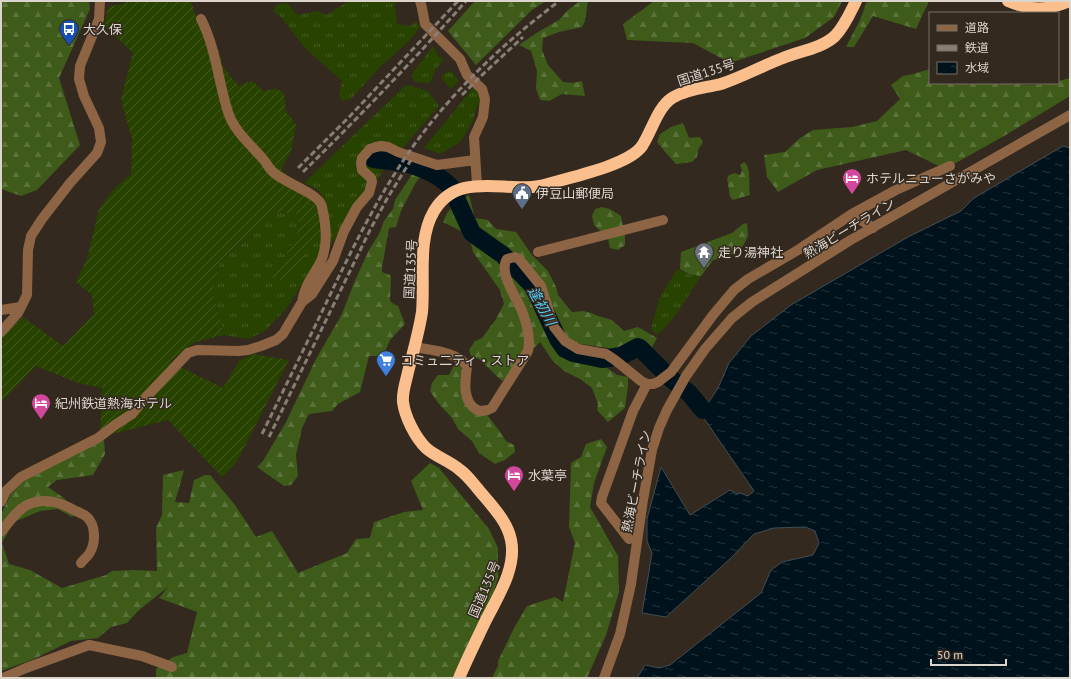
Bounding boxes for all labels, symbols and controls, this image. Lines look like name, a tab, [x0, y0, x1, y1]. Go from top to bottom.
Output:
legend	[929, 12, 1059, 84]
bus stop icon: 大久保	[58, 18, 80, 46]
text: 道路	[965, 20, 989, 35]
place label: 大久保	[83, 21, 122, 38]
text: 鉄道	[965, 40, 989, 55]
street label: 国道135号	[675, 55, 737, 90]
text: 水域	[965, 60, 989, 75]
hotel icon: ホテルニューさがみや	[841, 167, 863, 195]
place label: ホテルニューさがみや	[866, 170, 996, 187]
public building icon: 伊豆山郵便局	[511, 182, 533, 210]
place label: 伊豆山郵便局	[536, 185, 614, 202]
street label: 熱海ビーチライン	[800, 194, 898, 263]
street label: 国道135号	[400, 238, 421, 300]
temple icon: 走り湯神社	[693, 241, 715, 269]
place label: 走り湯神社	[718, 244, 783, 261]
water label: 逢初川	[524, 283, 561, 330]
supermarket icon: コミュ二ティ・ストア	[375, 349, 397, 377]
place label: コミュ二ティ・ストア	[400, 352, 529, 369]
hotel icon: 紀州鉄道熱海ホテル	[30, 392, 52, 420]
place label: 紀州鉄道熱海ホテル	[55, 395, 172, 412]
street label: 熱海ビーチライン	[618, 428, 655, 534]
hotel icon: 水葉亭	[503, 464, 525, 492]
place label: 水葉亭	[528, 467, 567, 484]
street label: 国道135号	[465, 558, 504, 620]
scale bar	[931, 641, 1006, 667]
text: 50 m	[937, 647, 963, 662]

